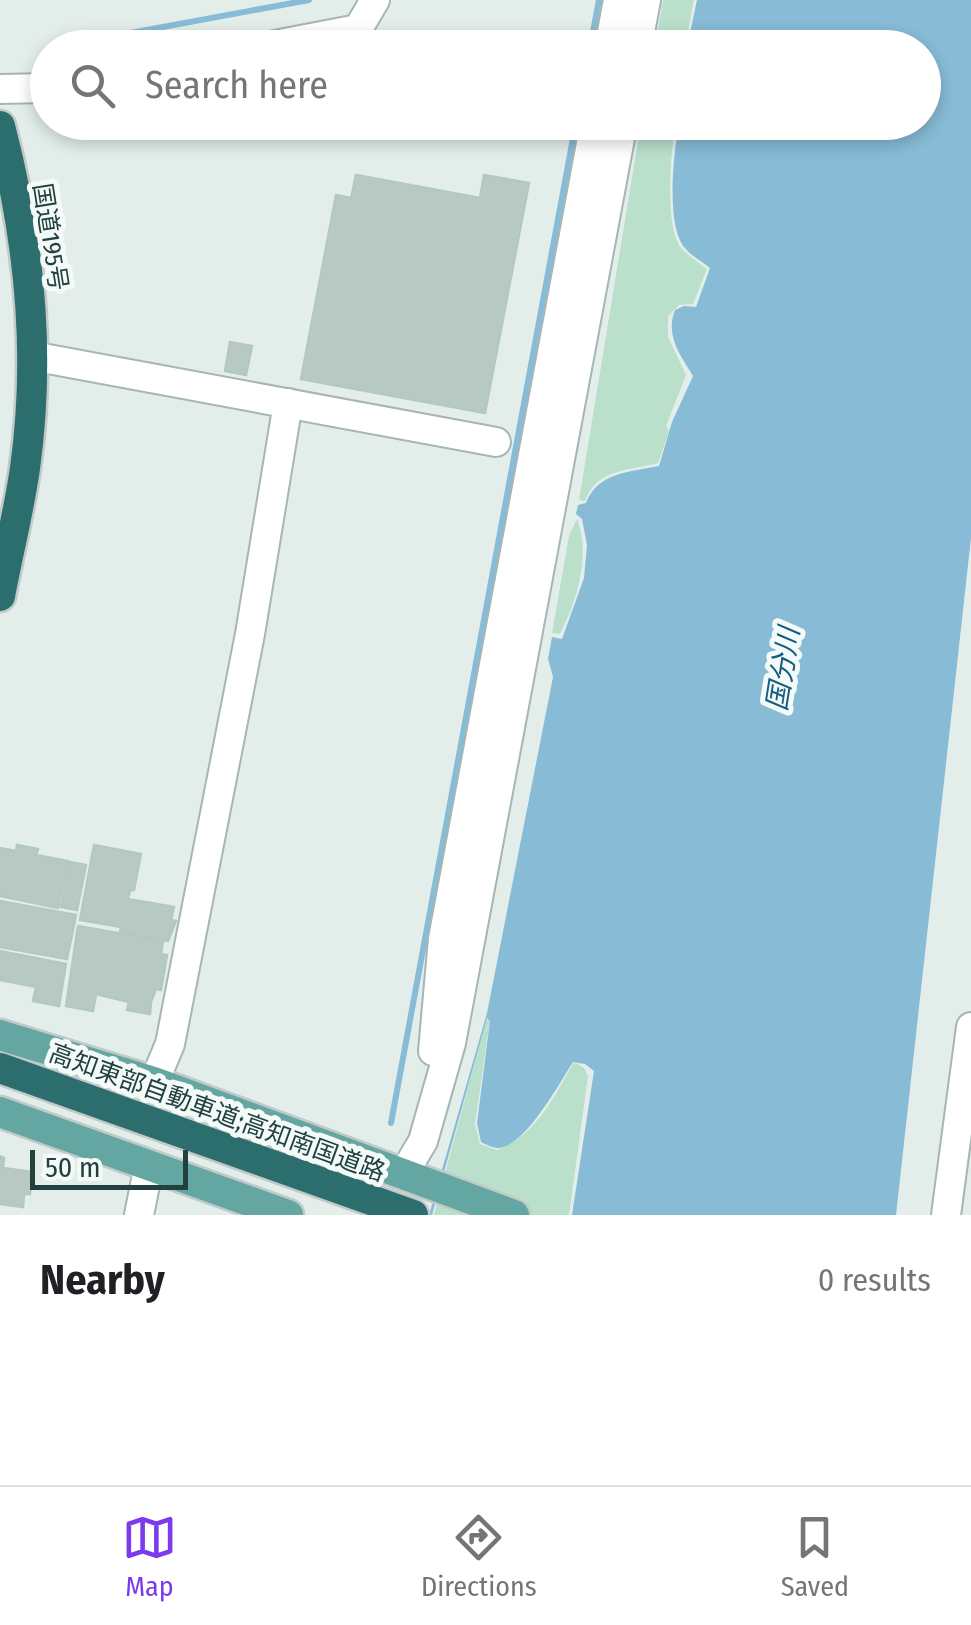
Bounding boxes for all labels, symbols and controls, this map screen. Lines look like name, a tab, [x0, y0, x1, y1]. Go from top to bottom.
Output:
search box	[30, 30, 941, 140]
icon: search	[65, 58, 120, 113]
text: Search here	[145, 62, 328, 108]
street label: 国道195号	[27, 181, 73, 293]
water label: 国分川	[760, 622, 806, 713]
street label: 高知東部自動車道;高知南国道路	[45, 1038, 389, 1188]
scale bar	[30, 1145, 188, 1190]
text: 50 m	[45, 1151, 101, 1184]
text: Nearby	[40, 1255, 165, 1305]
text: 0 results	[818, 1261, 931, 1299]
tab: Map	[122, 1510, 177, 1603]
tab: Directions	[421, 1510, 537, 1603]
tab: Saved	[781, 1510, 849, 1603]

